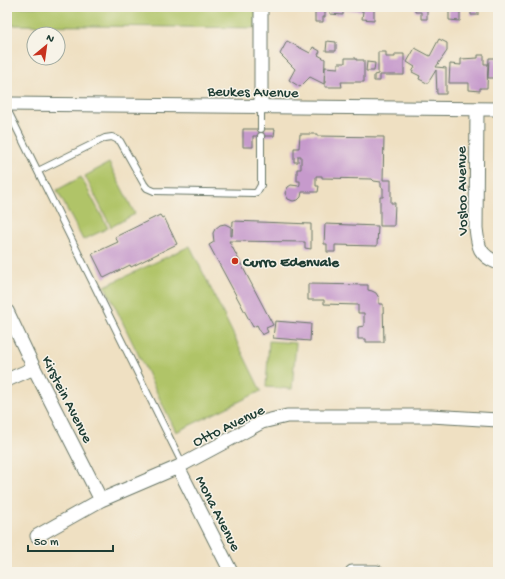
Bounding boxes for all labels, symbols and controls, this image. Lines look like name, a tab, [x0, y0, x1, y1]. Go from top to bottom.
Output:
north arrow	[26, 26, 66, 66]
text: N	[44, 32, 56, 46]
street label: Beukes Avenue	[206, 83, 299, 103]
street label: Vosloo Avenue	[453, 146, 473, 237]
place label: Curro Edenvale	[242, 254, 340, 272]
marker: Curro Edenvale	[230, 256, 240, 266]
street label: Kirstein Avenue	[37, 353, 96, 447]
street label: Otto Avenue	[190, 402, 268, 452]
street label: Mona Avenue	[191, 473, 244, 555]
scale bar	[28, 527, 113, 553]
text: 50 m	[34, 536, 59, 550]

